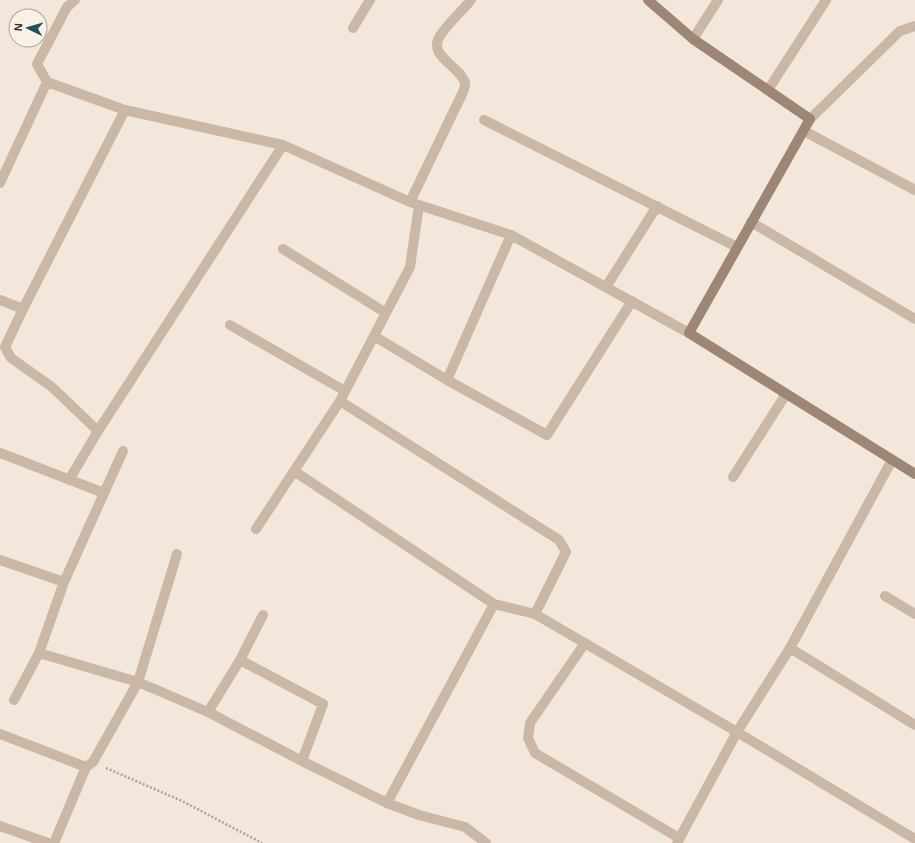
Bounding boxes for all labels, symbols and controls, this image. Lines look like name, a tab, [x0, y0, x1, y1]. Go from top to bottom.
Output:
north arrow	[8, 8, 48, 48]
text: N	[12, 23, 24, 32]

